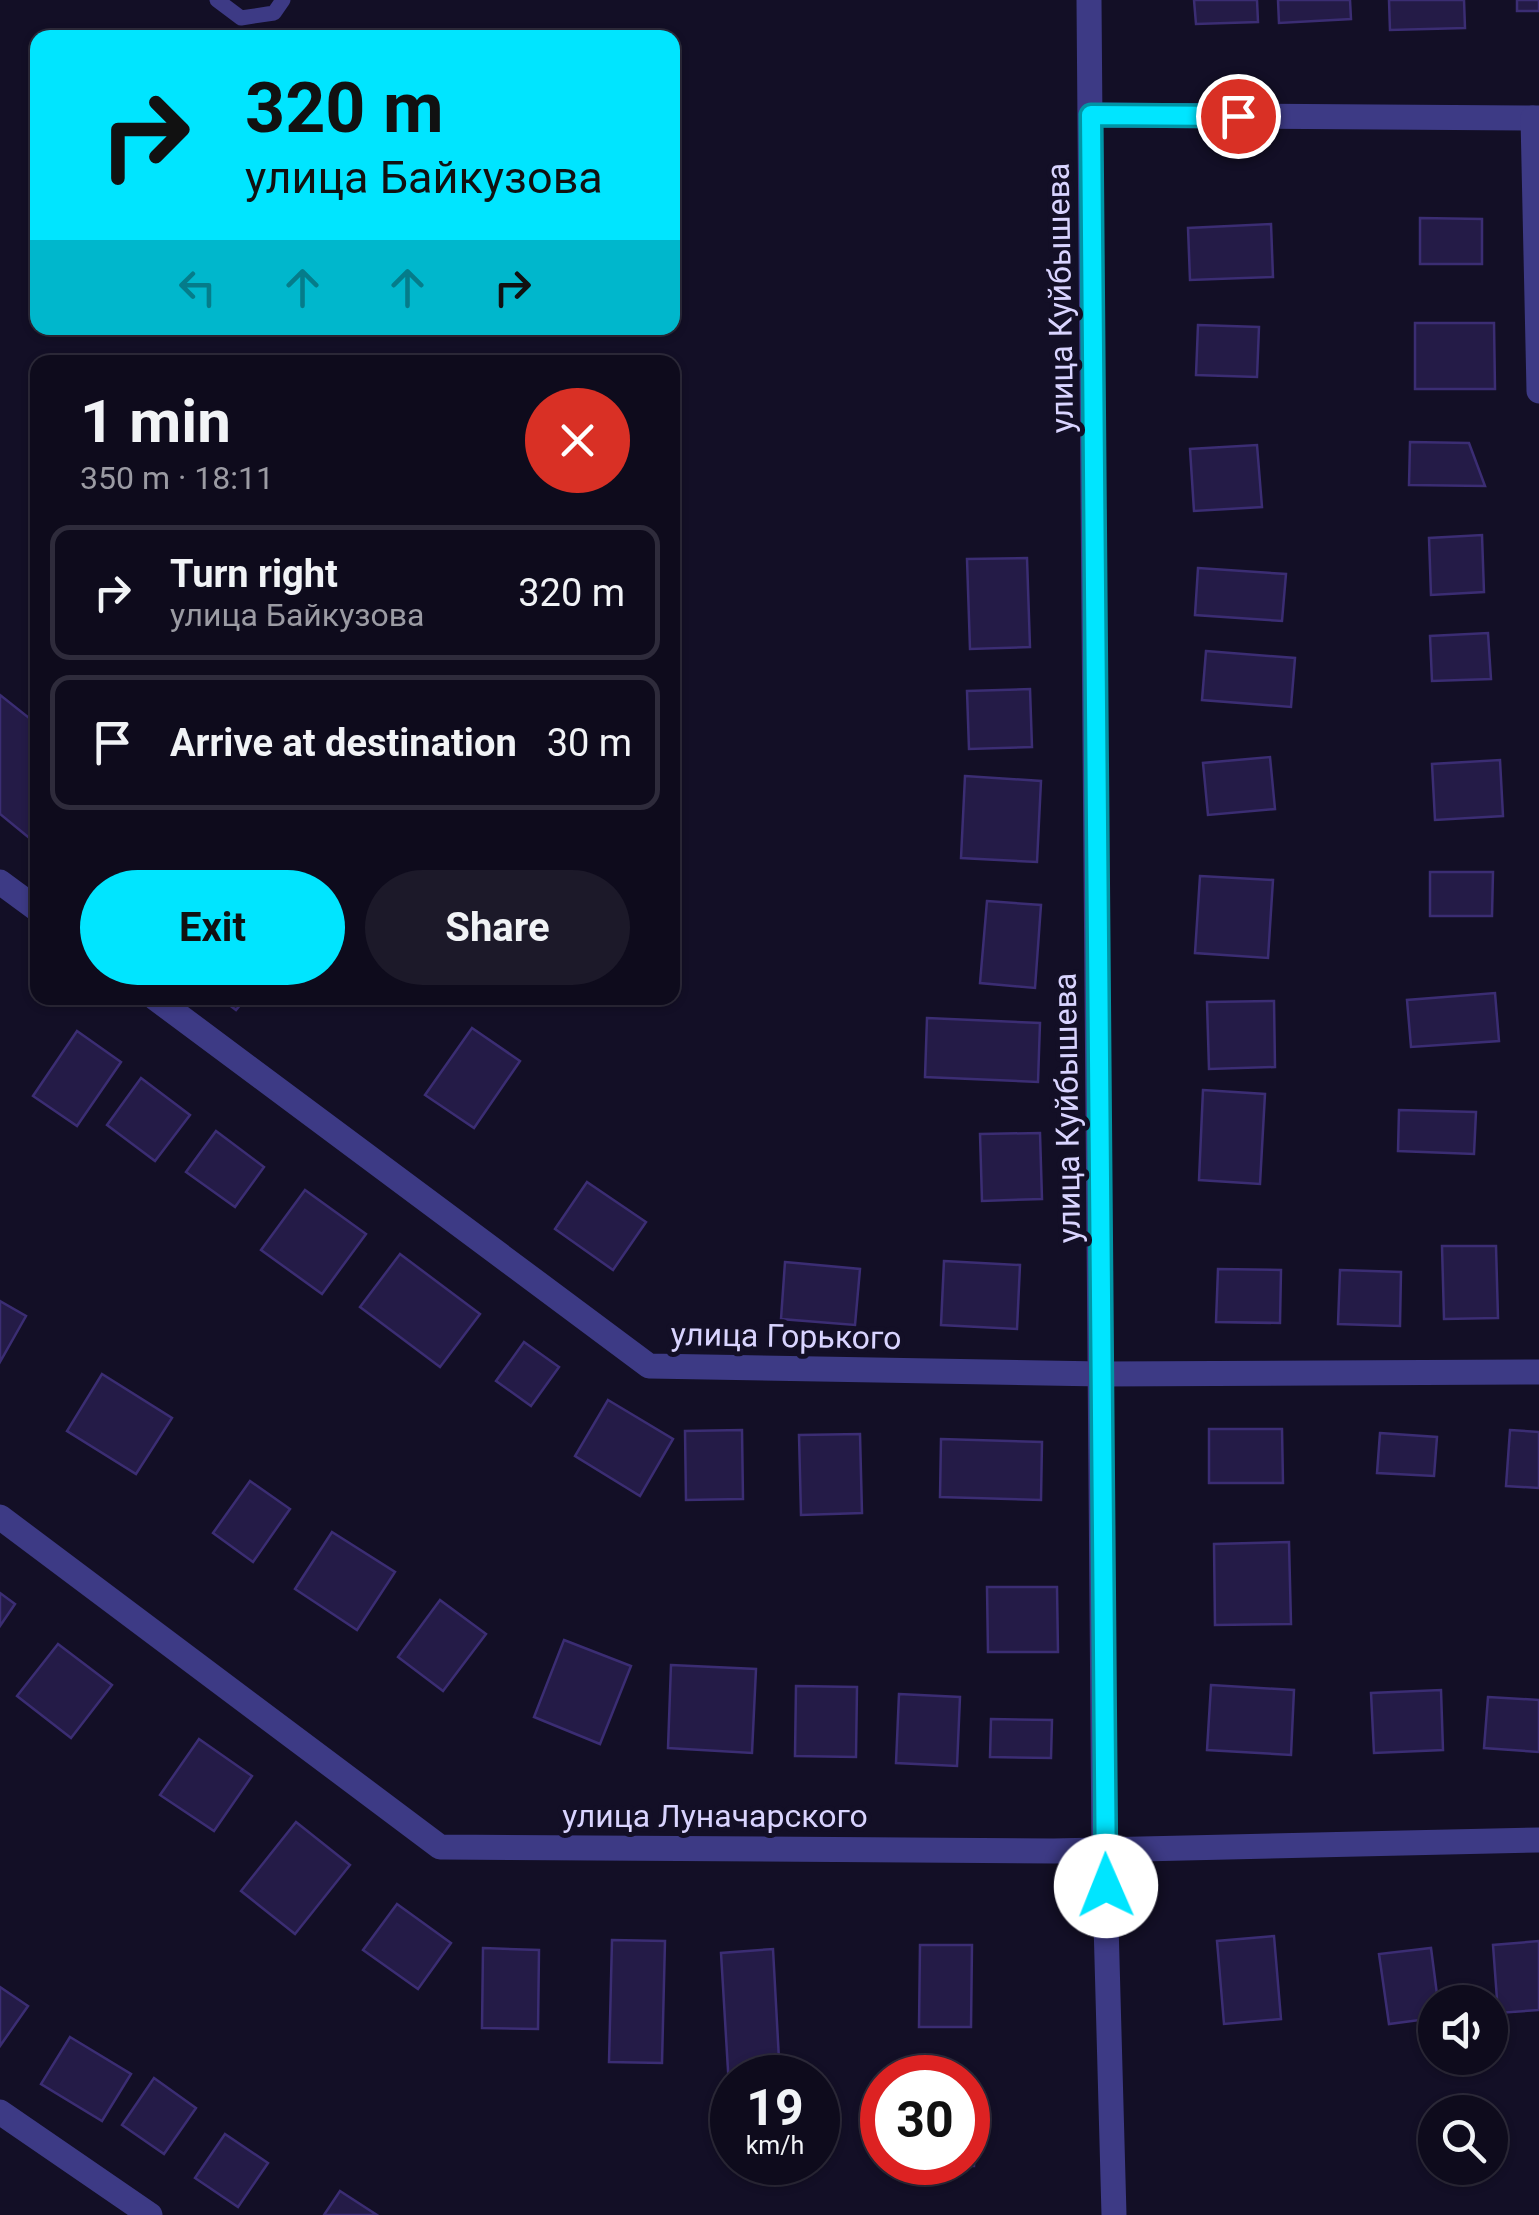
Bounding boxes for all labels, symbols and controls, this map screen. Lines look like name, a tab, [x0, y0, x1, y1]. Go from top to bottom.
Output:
text: 320 m	[245, 67, 444, 149]
icon: right	[80, 70, 210, 200]
pin	[1196, 74, 1281, 159]
icon: arrive	[1211, 89, 1266, 144]
text: улица Байкузова	[245, 151, 603, 204]
street label: улица Куйбышева	[1039, 162, 1081, 434]
icon: left	[170, 260, 225, 315]
icon: ahead	[275, 260, 330, 315]
icon: ahead	[380, 260, 435, 315]
icon: right	[485, 260, 540, 315]
text: 1 min	[80, 386, 231, 457]
button: close	[525, 388, 630, 493]
text: 350 m · 18:11	[80, 459, 274, 497]
text: Turn right	[170, 552, 338, 596]
icon: right	[85, 565, 140, 620]
text: 320 m	[518, 571, 625, 615]
text: улица Байкузова	[170, 596, 424, 634]
icon: arrive	[85, 715, 140, 770]
text: Arrive at destination	[170, 721, 517, 765]
text: 30 m	[547, 721, 632, 765]
button: Exit	[80, 870, 345, 985]
button: Share	[365, 870, 630, 985]
street label: улица Куйбышева	[1046, 972, 1088, 1244]
street label: улица Горького	[670, 1315, 902, 1357]
street label: улица Луначарского	[562, 1797, 868, 1835]
position arrow	[1054, 1834, 1158, 1938]
map controls	[1418, 1985, 1508, 2185]
button: sound	[1418, 1985, 1508, 2075]
speed limit sign: 30	[860, 2055, 990, 2185]
text: 19	[746, 2079, 804, 2137]
button: search	[1418, 2095, 1508, 2185]
text: km/h	[746, 2131, 804, 2160]

